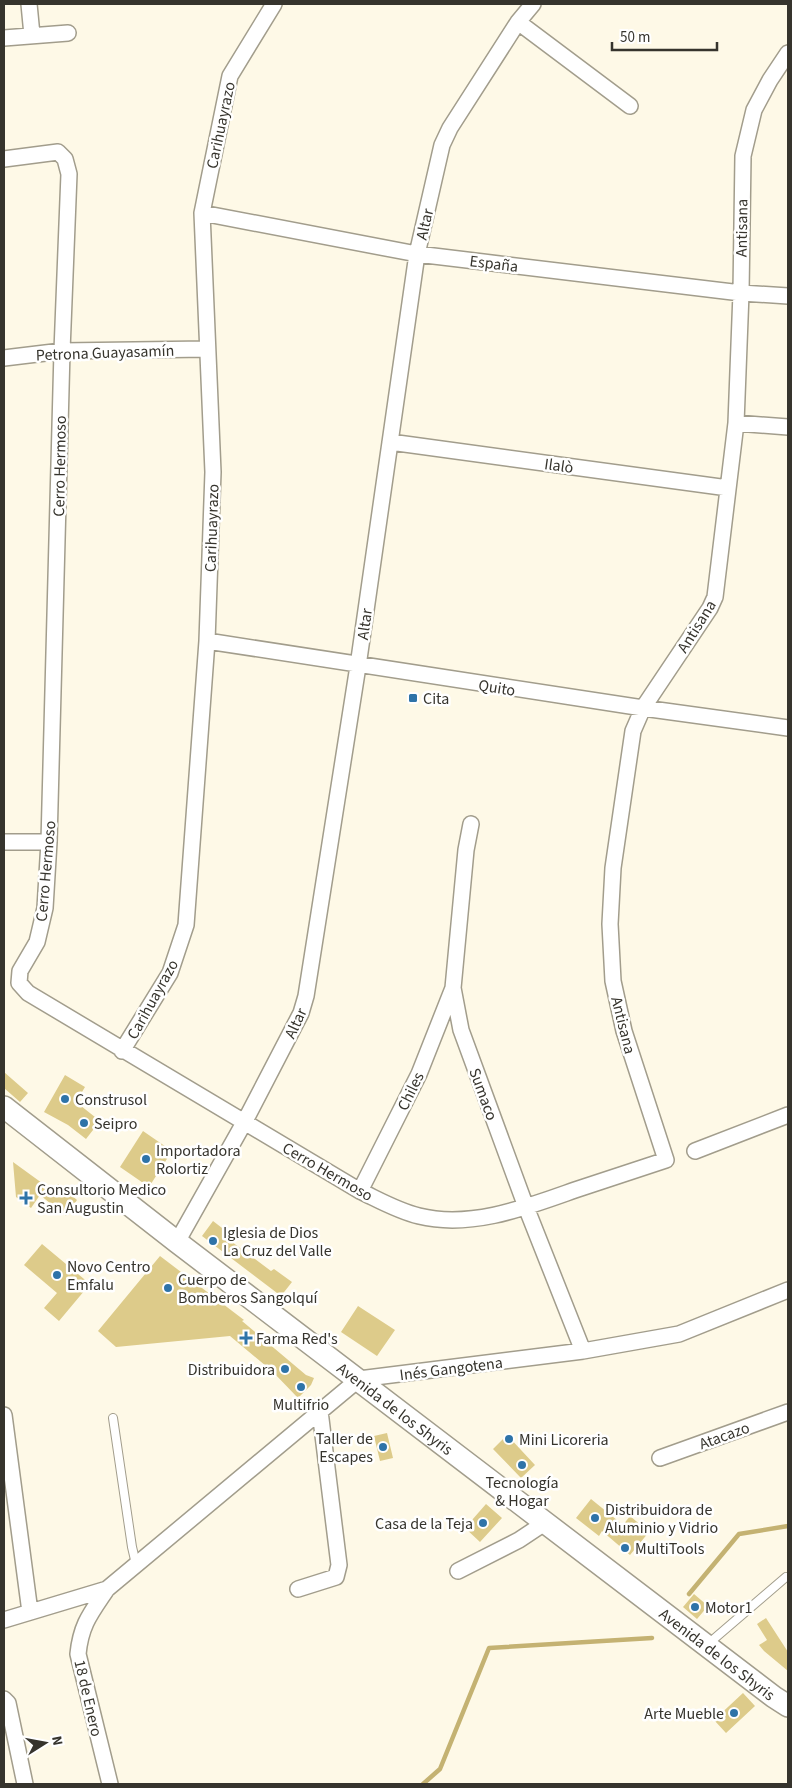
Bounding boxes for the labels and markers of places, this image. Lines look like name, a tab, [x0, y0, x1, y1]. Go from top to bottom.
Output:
place label: Cita	[423, 688, 449, 710]
marker: Cita	[407, 692, 419, 704]
place label: Construsol	[75, 1089, 147, 1111]
marker: Construsol	[59, 1093, 71, 1105]
place label: Seipro	[94, 1113, 137, 1135]
marker: Seipro	[78, 1117, 90, 1129]
place label: Importadora Rolortiz	[156, 1140, 241, 1180]
marker: Importadora Rolortiz	[140, 1153, 152, 1165]
place label: Consultorio Medico San Augustin	[37, 1179, 166, 1219]
marker: Consultorio Medico San Augustin	[19, 1191, 33, 1205]
place label: Iglesia de Dios La Cruz del Valle	[223, 1222, 332, 1262]
marker: Iglesia de Dios La Cruz del Valle	[207, 1235, 219, 1247]
place label: Novo Centro Emfalu	[67, 1256, 151, 1296]
marker: Novo Centro Emfalu	[51, 1269, 63, 1281]
place label: Cuerpo de Bomberos Sangolquí	[178, 1269, 319, 1309]
marker: Cuerpo de Bomberos Sangolquí	[162, 1282, 174, 1294]
place label: Farma Red's	[256, 1328, 338, 1350]
marker: Farma Red's	[240, 1332, 252, 1344]
place label: Distribuidora	[188, 1359, 275, 1381]
marker: Distribuidora	[279, 1363, 291, 1375]
marker: Multifrio	[295, 1381, 307, 1393]
place label: Multifrio	[273, 1394, 329, 1416]
place label: Taller de Escapes	[316, 1428, 373, 1468]
place label: Mini Licoreria	[519, 1429, 609, 1451]
marker: Mini Licoreria	[503, 1433, 515, 1445]
marker: Taller de Escapes	[377, 1441, 389, 1453]
marker: Tecnología & Hogar	[516, 1459, 528, 1471]
place label: Tecnología & Hogar	[486, 1472, 559, 1512]
place label: Distribuidora de Aluminio y Vidrio	[605, 1499, 718, 1539]
marker: Distribuidora de Aluminio y Vidrio	[589, 1512, 601, 1524]
place label: Casa de la Teja	[375, 1513, 473, 1535]
marker: Casa de la Teja	[477, 1517, 489, 1529]
place label: MultiTools	[635, 1538, 705, 1560]
marker: MultiTools	[619, 1542, 631, 1554]
place label: Motor1	[705, 1597, 752, 1619]
marker: Motor1	[689, 1601, 701, 1613]
place label: Arte Mueble	[644, 1703, 724, 1725]
marker: Arte Mueble	[728, 1707, 740, 1719]

